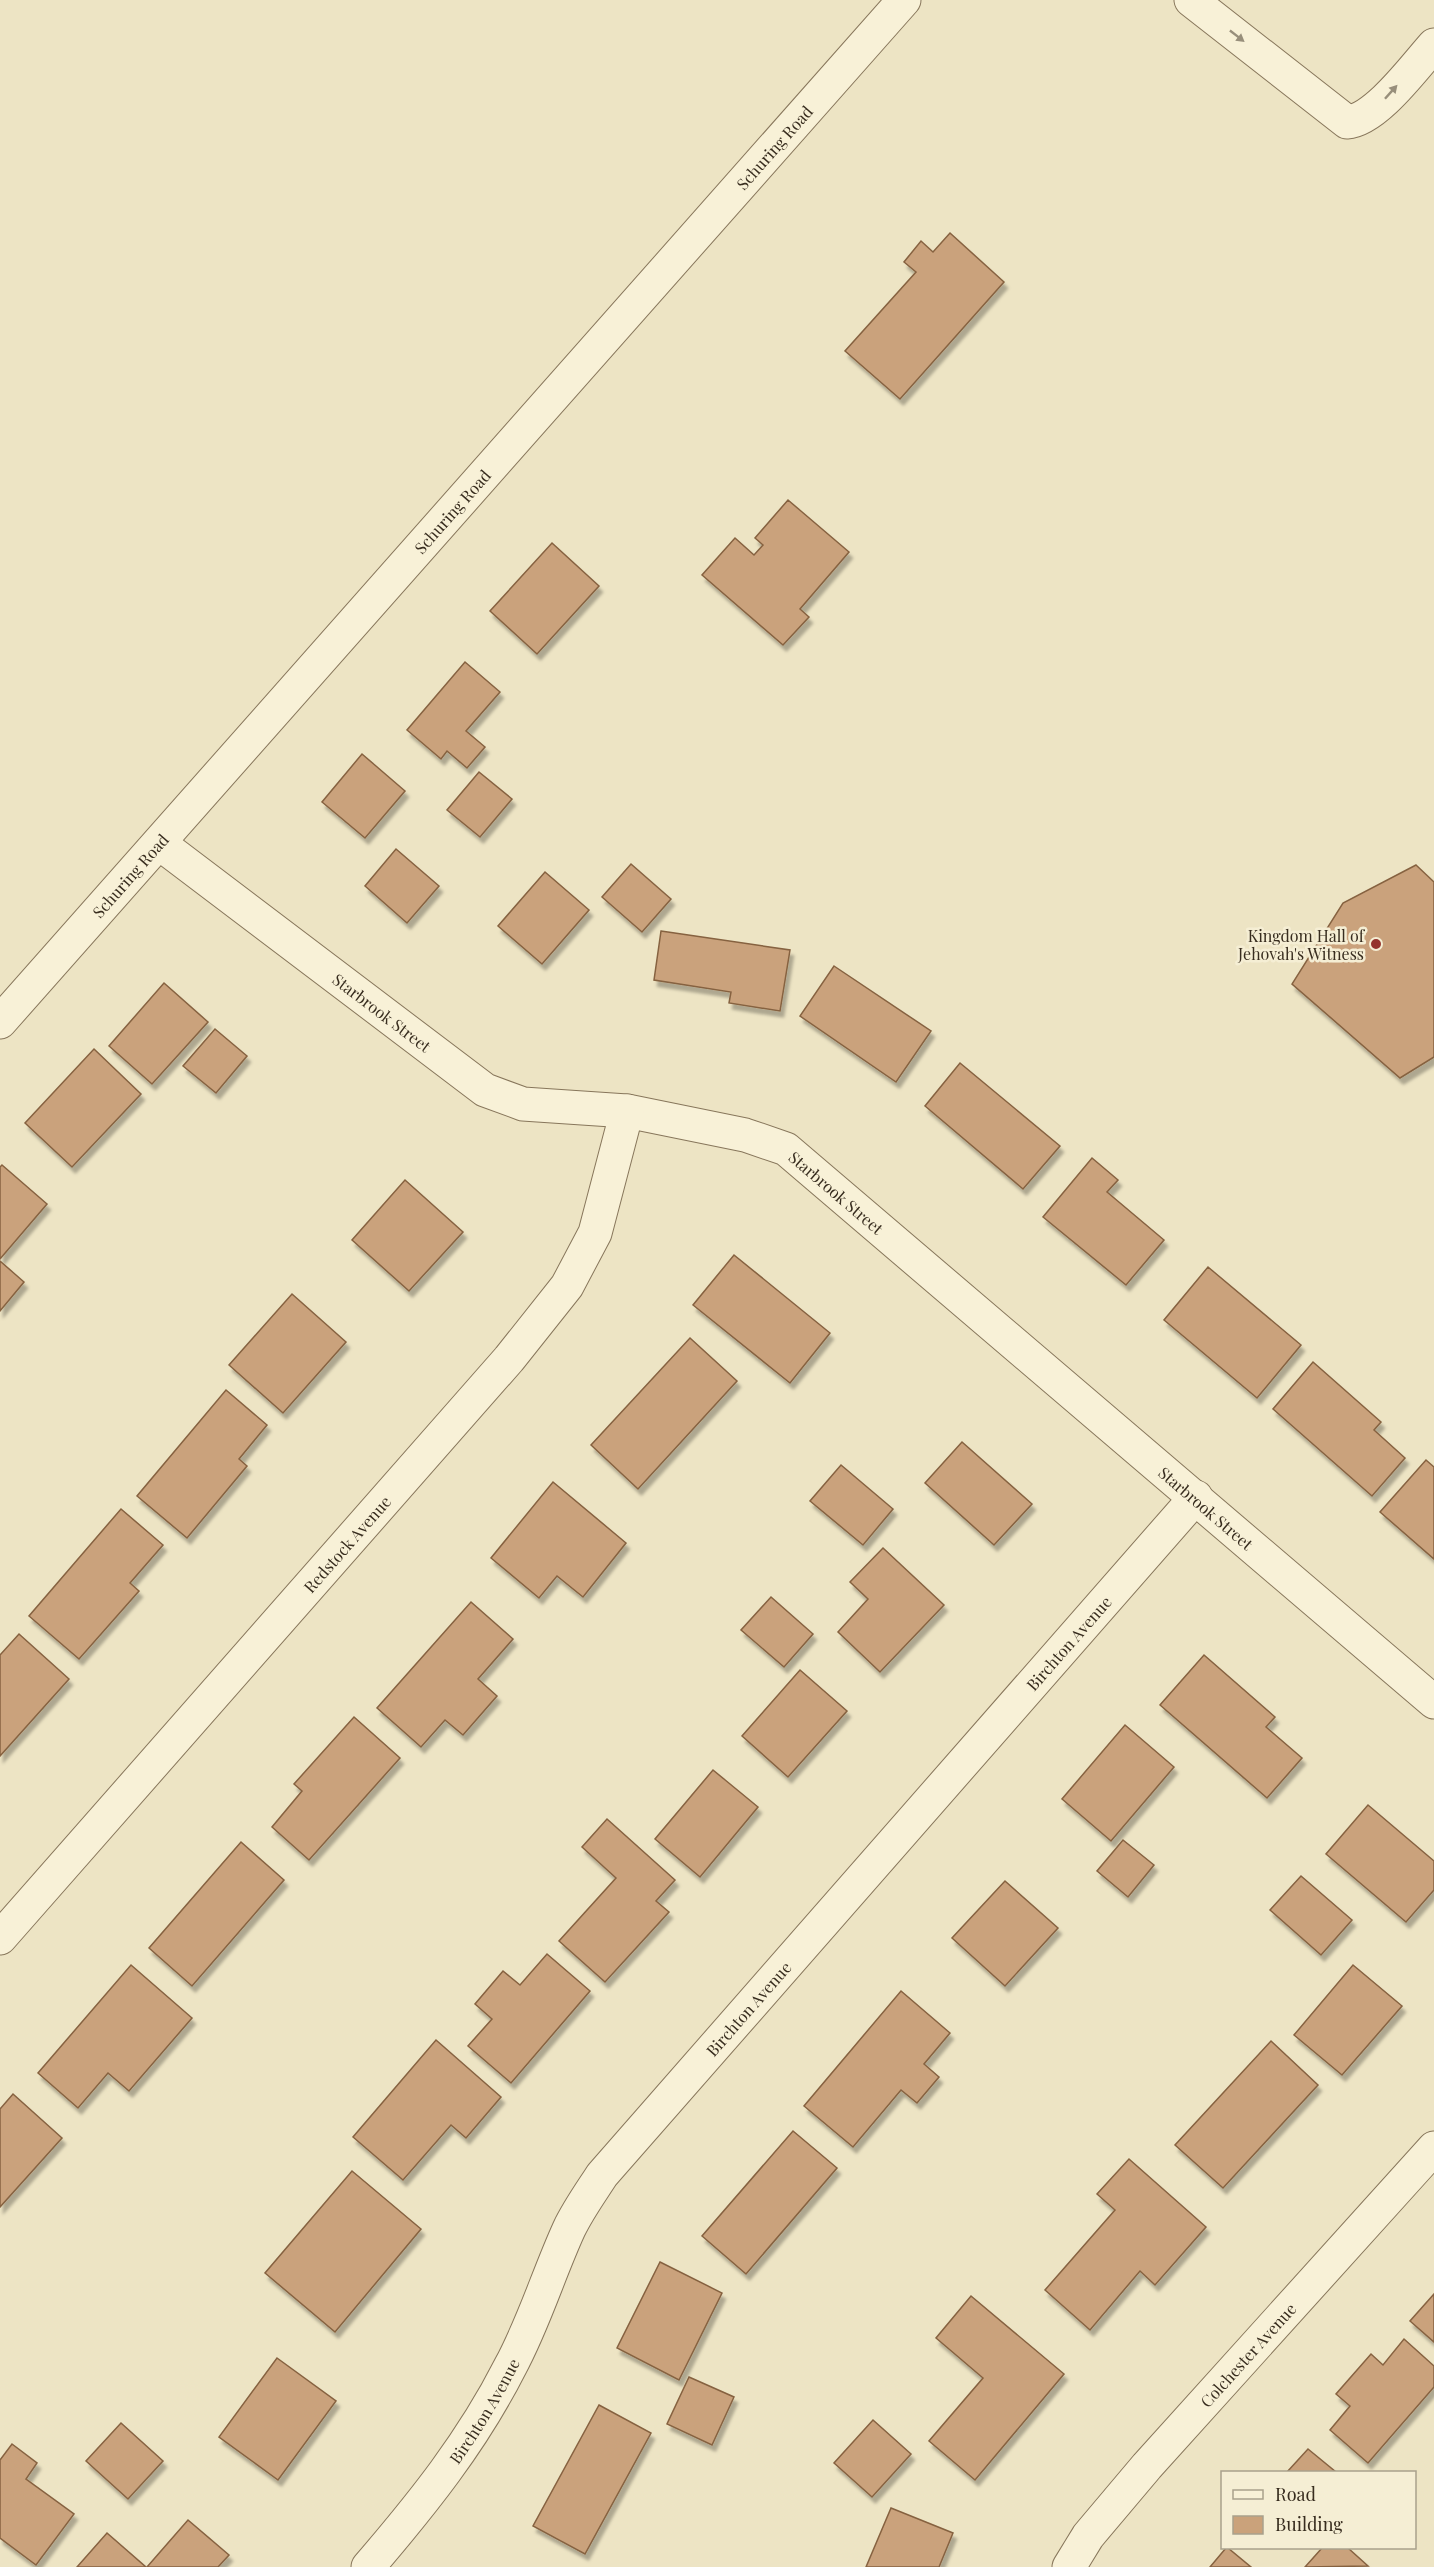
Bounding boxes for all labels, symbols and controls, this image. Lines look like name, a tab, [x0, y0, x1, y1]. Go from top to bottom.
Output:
one-way arrow	[1229, 30, 1245, 43]
one-way arrow	[1384, 84, 1398, 99]
street label: Schuring Road	[731, 101, 817, 194]
street label: Schuring Road	[409, 465, 495, 558]
street label: Schuring Road	[87, 829, 173, 922]
place label: Kingdom Hall of Jehovah's Witness	[1237, 925, 1366, 964]
marker: Kingdom Hall of Jehovah's Witness	[1369, 937, 1383, 951]
street label: Starbrook Street	[329, 968, 436, 1056]
street label: Starbrook Street	[785, 1146, 889, 1239]
street label: Starbrook Street	[1155, 1461, 1258, 1554]
street label: Redstock Avenue	[298, 1491, 395, 1596]
street label: Birchton Avenue	[1021, 1591, 1115, 1694]
street label: Birchton Avenue	[701, 1957, 795, 2060]
street label: Colchester Avenue	[1195, 2298, 1300, 2411]
street label: Birchton Avenue	[444, 2355, 523, 2467]
legend	[1221, 2471, 1416, 2549]
text: Road	[1275, 2482, 1316, 2506]
text: Building	[1275, 2512, 1343, 2536]

